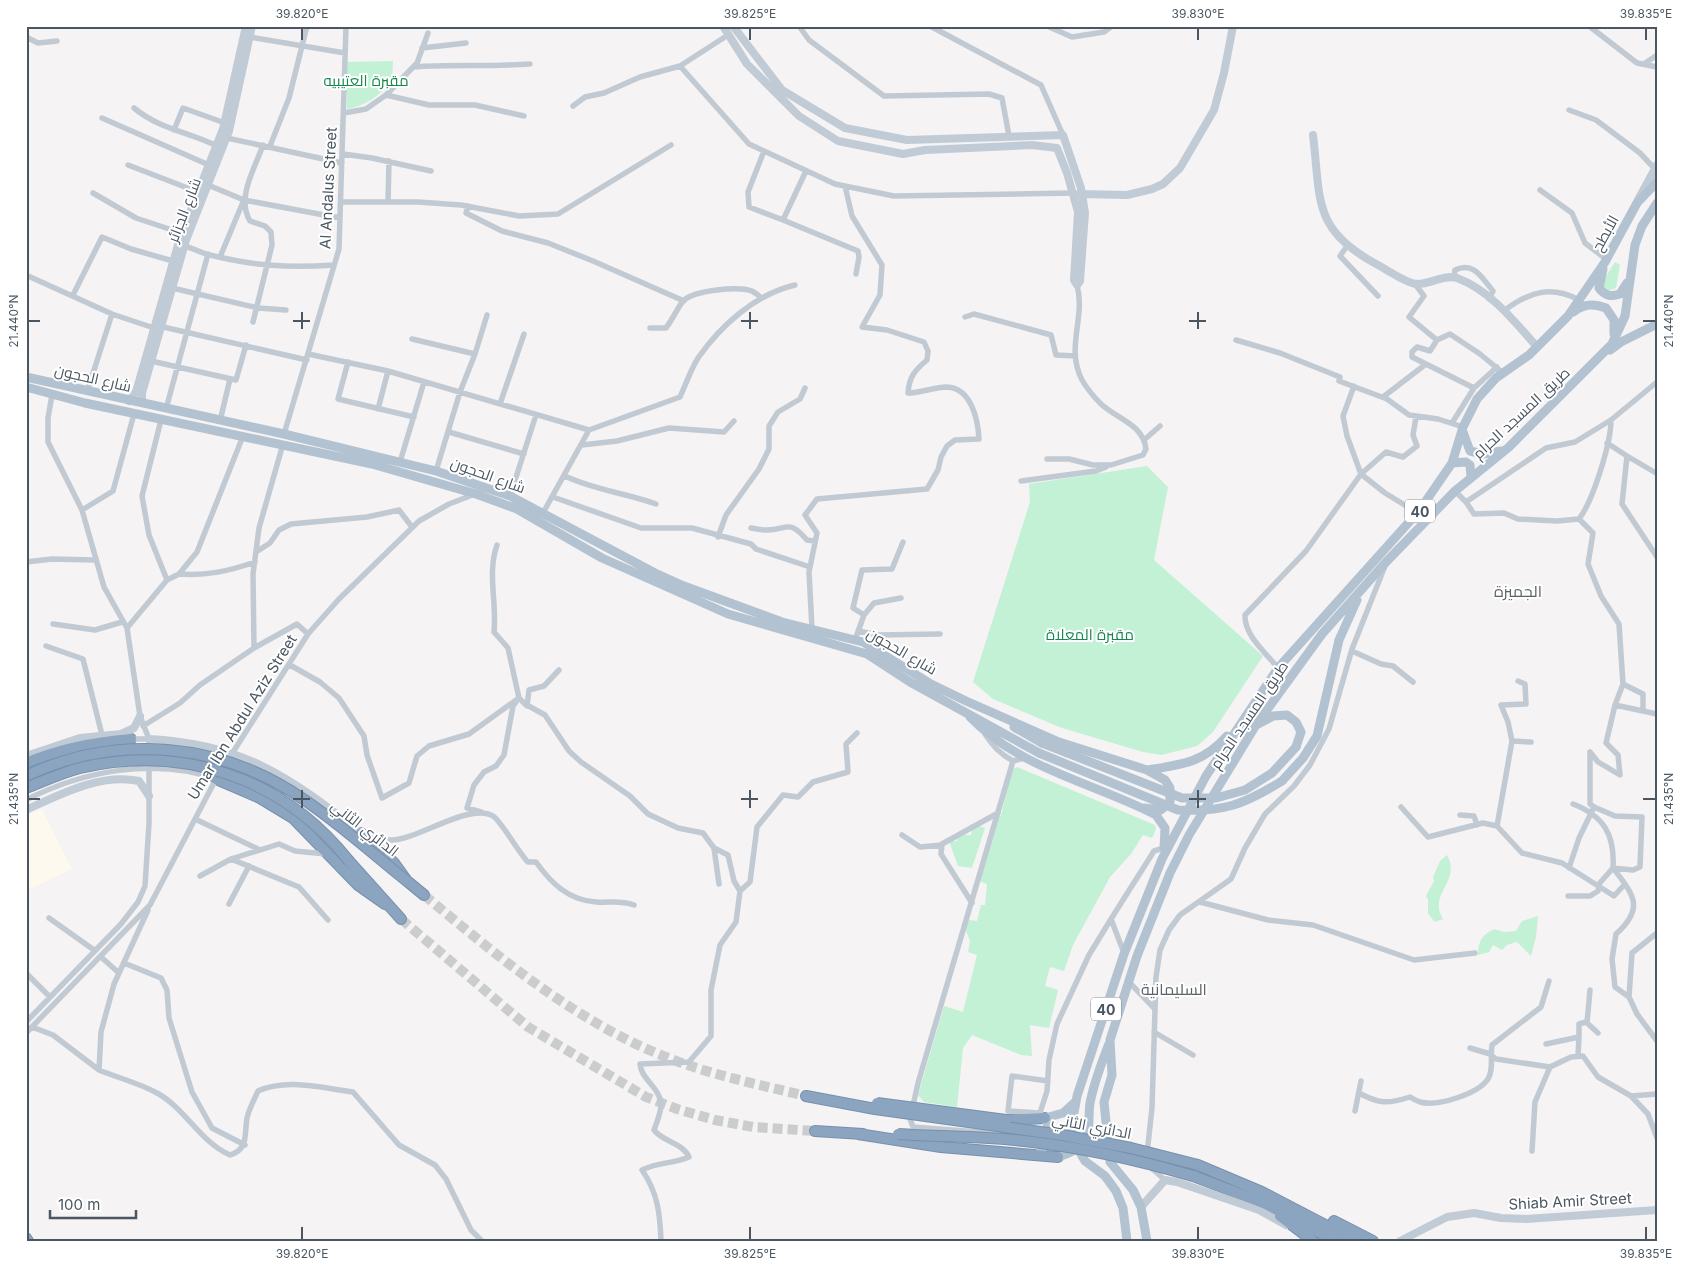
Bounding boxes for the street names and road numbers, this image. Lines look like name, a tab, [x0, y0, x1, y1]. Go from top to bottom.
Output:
street label: Al Andalus Street	[315, 127, 341, 249]
street label: شارع الجزائر	[163, 175, 207, 247]
street label: الأبطح	[1587, 212, 1624, 255]
street label: شارع الحجون	[52, 360, 133, 398]
street label: طريق المسجد الحرام	[1468, 363, 1574, 464]
street label: شارع الحجون	[447, 453, 528, 499]
road number: 40	[1405, 500, 1435, 522]
street label: شارع الحجون	[862, 623, 941, 681]
street label: Umar Ibn Abdul Aziz Street	[183, 631, 301, 803]
street label: طريق المسجد الحرام	[1206, 657, 1293, 773]
street label: الدائري الثاني	[326, 796, 403, 863]
road number: 40	[1091, 998, 1121, 1021]
street label: الدائري الثاني	[1050, 1109, 1133, 1146]
street label: Shiab Amir Street	[1508, 1188, 1632, 1214]

